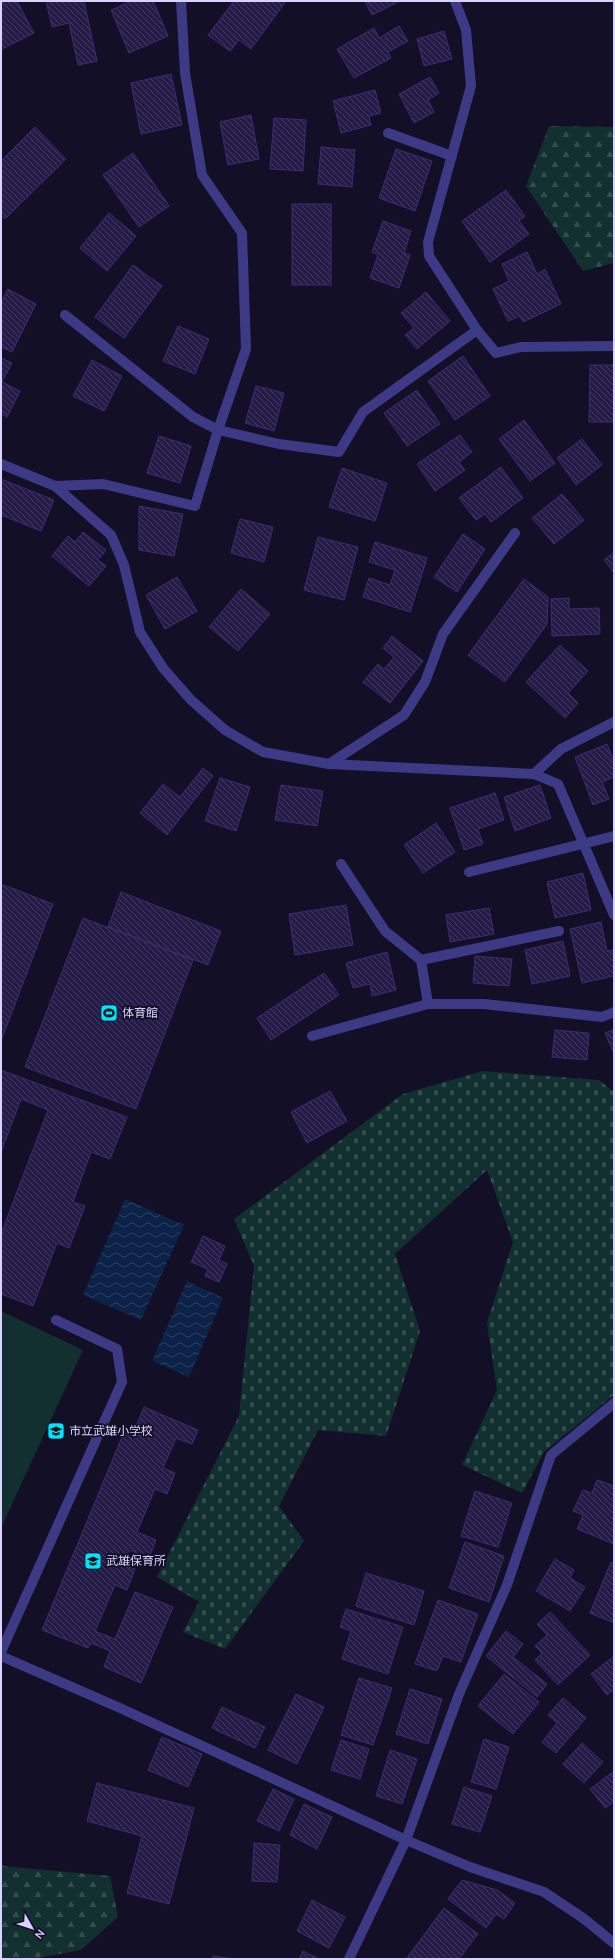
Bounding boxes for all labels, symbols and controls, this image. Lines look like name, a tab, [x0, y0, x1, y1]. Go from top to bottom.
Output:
sports icon: 体育館	[99, 1003, 119, 1023]
place label: 体育館	[122, 1005, 158, 1021]
school or university icon: 市立武雄小学校	[46, 1421, 66, 1441]
place label: 市立武雄小学校	[69, 1423, 153, 1439]
school or university icon: 武雄保育所	[83, 1551, 103, 1571]
place label: 武雄保育所	[106, 1553, 166, 1569]
north arrow	[12, 1908, 52, 1948]
text: N	[31, 1926, 48, 1942]

